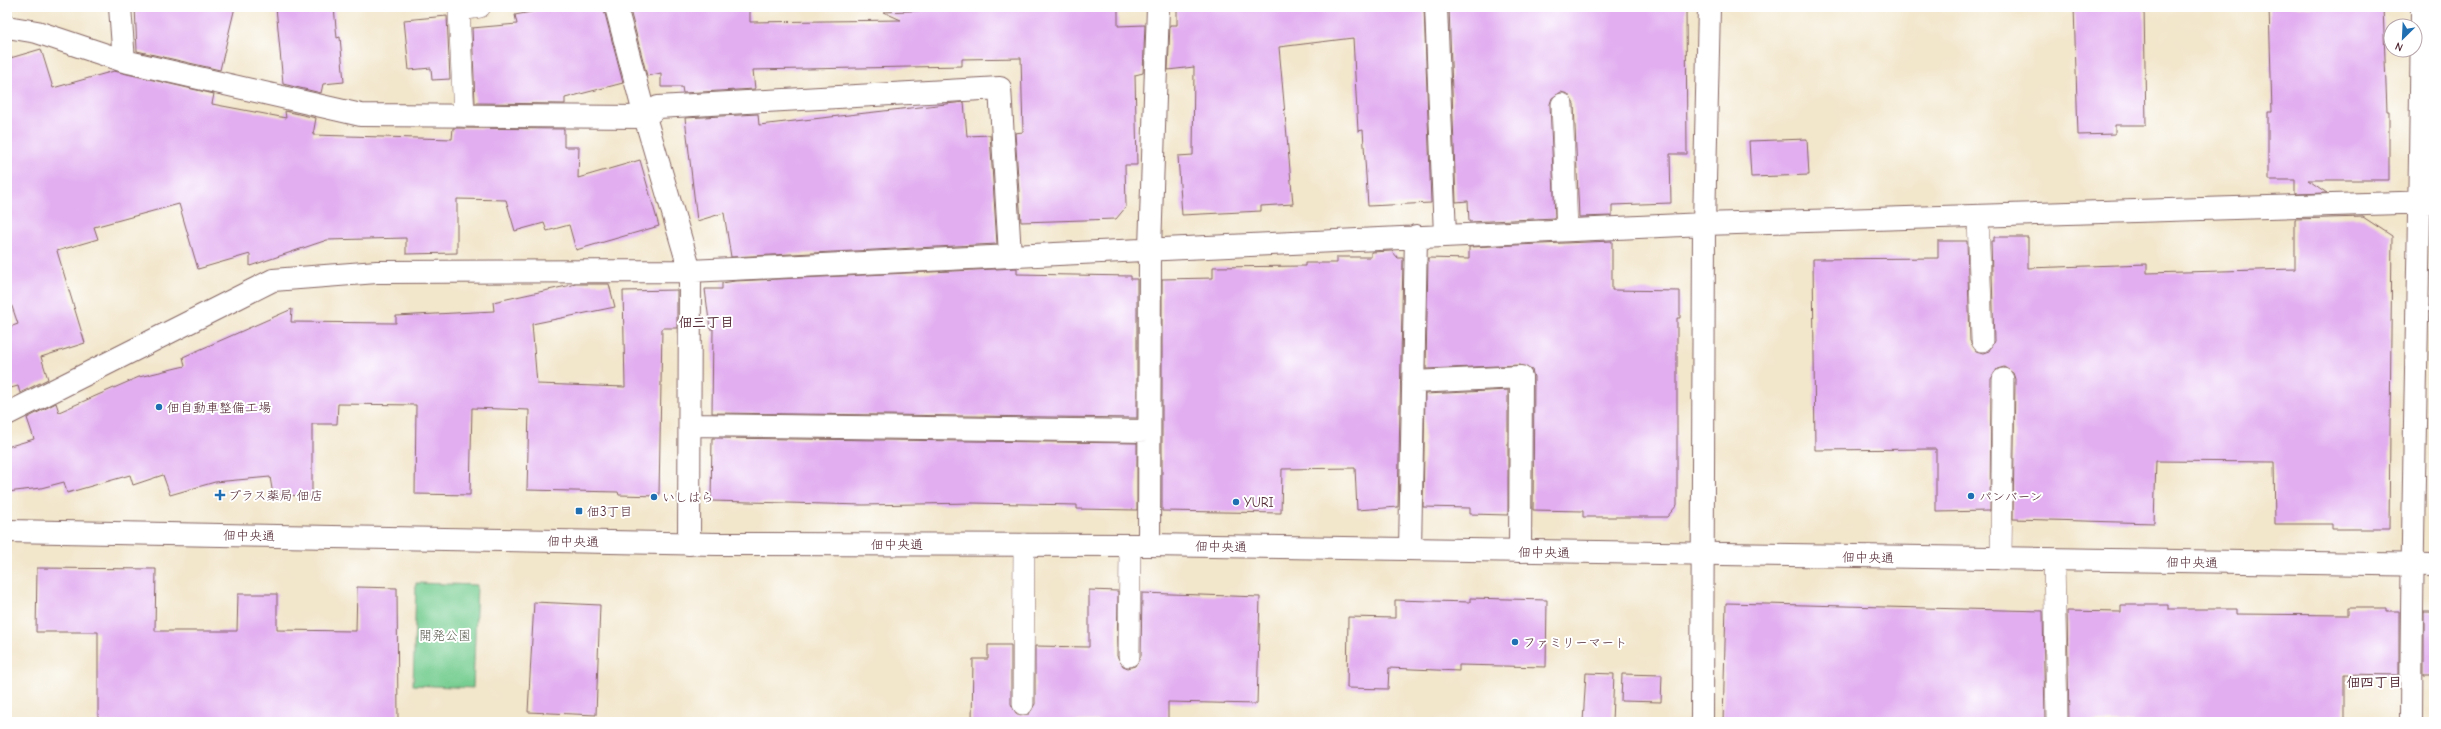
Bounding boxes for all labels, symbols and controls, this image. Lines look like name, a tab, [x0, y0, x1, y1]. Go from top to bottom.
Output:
north arrow	[2383, 18, 2423, 58]
text: N	[2393, 39, 2405, 54]
district label: 佃三丁目	[678, 314, 734, 331]
place label: 佃自動車整備工場	[167, 400, 271, 415]
marker: 佃自動車整備工場	[154, 402, 164, 412]
place label: プラス薬局 佃店	[228, 488, 323, 503]
place label: パンバーン	[1979, 489, 2043, 504]
marker: プラス薬局 佃店	[215, 490, 225, 500]
place label: いしはら	[662, 490, 714, 505]
marker: パンバーン	[1966, 491, 1976, 501]
marker: いしはら	[649, 492, 659, 502]
place label: YURI	[1244, 495, 1274, 510]
marker: YURI	[1231, 497, 1241, 507]
place label: 佃3丁目	[587, 504, 633, 519]
marker: 佃3丁目	[574, 506, 584, 516]
street label: 佃中央通	[223, 528, 275, 543]
street label: 佃中央通	[547, 534, 599, 549]
street label: 佃中央通	[871, 537, 923, 552]
street label: 佃中央通	[1195, 539, 1247, 554]
street label: 佃中央通	[1518, 545, 1570, 560]
street label: 佃中央通	[1842, 550, 1894, 565]
street label: 佃中央通	[2166, 555, 2218, 570]
park label: 開発公園	[419, 628, 471, 643]
place label: ファミリーマート	[1523, 635, 1627, 650]
marker: ファミリーマート	[1510, 637, 1520, 647]
district label: 佃四丁目	[2346, 674, 2402, 691]

